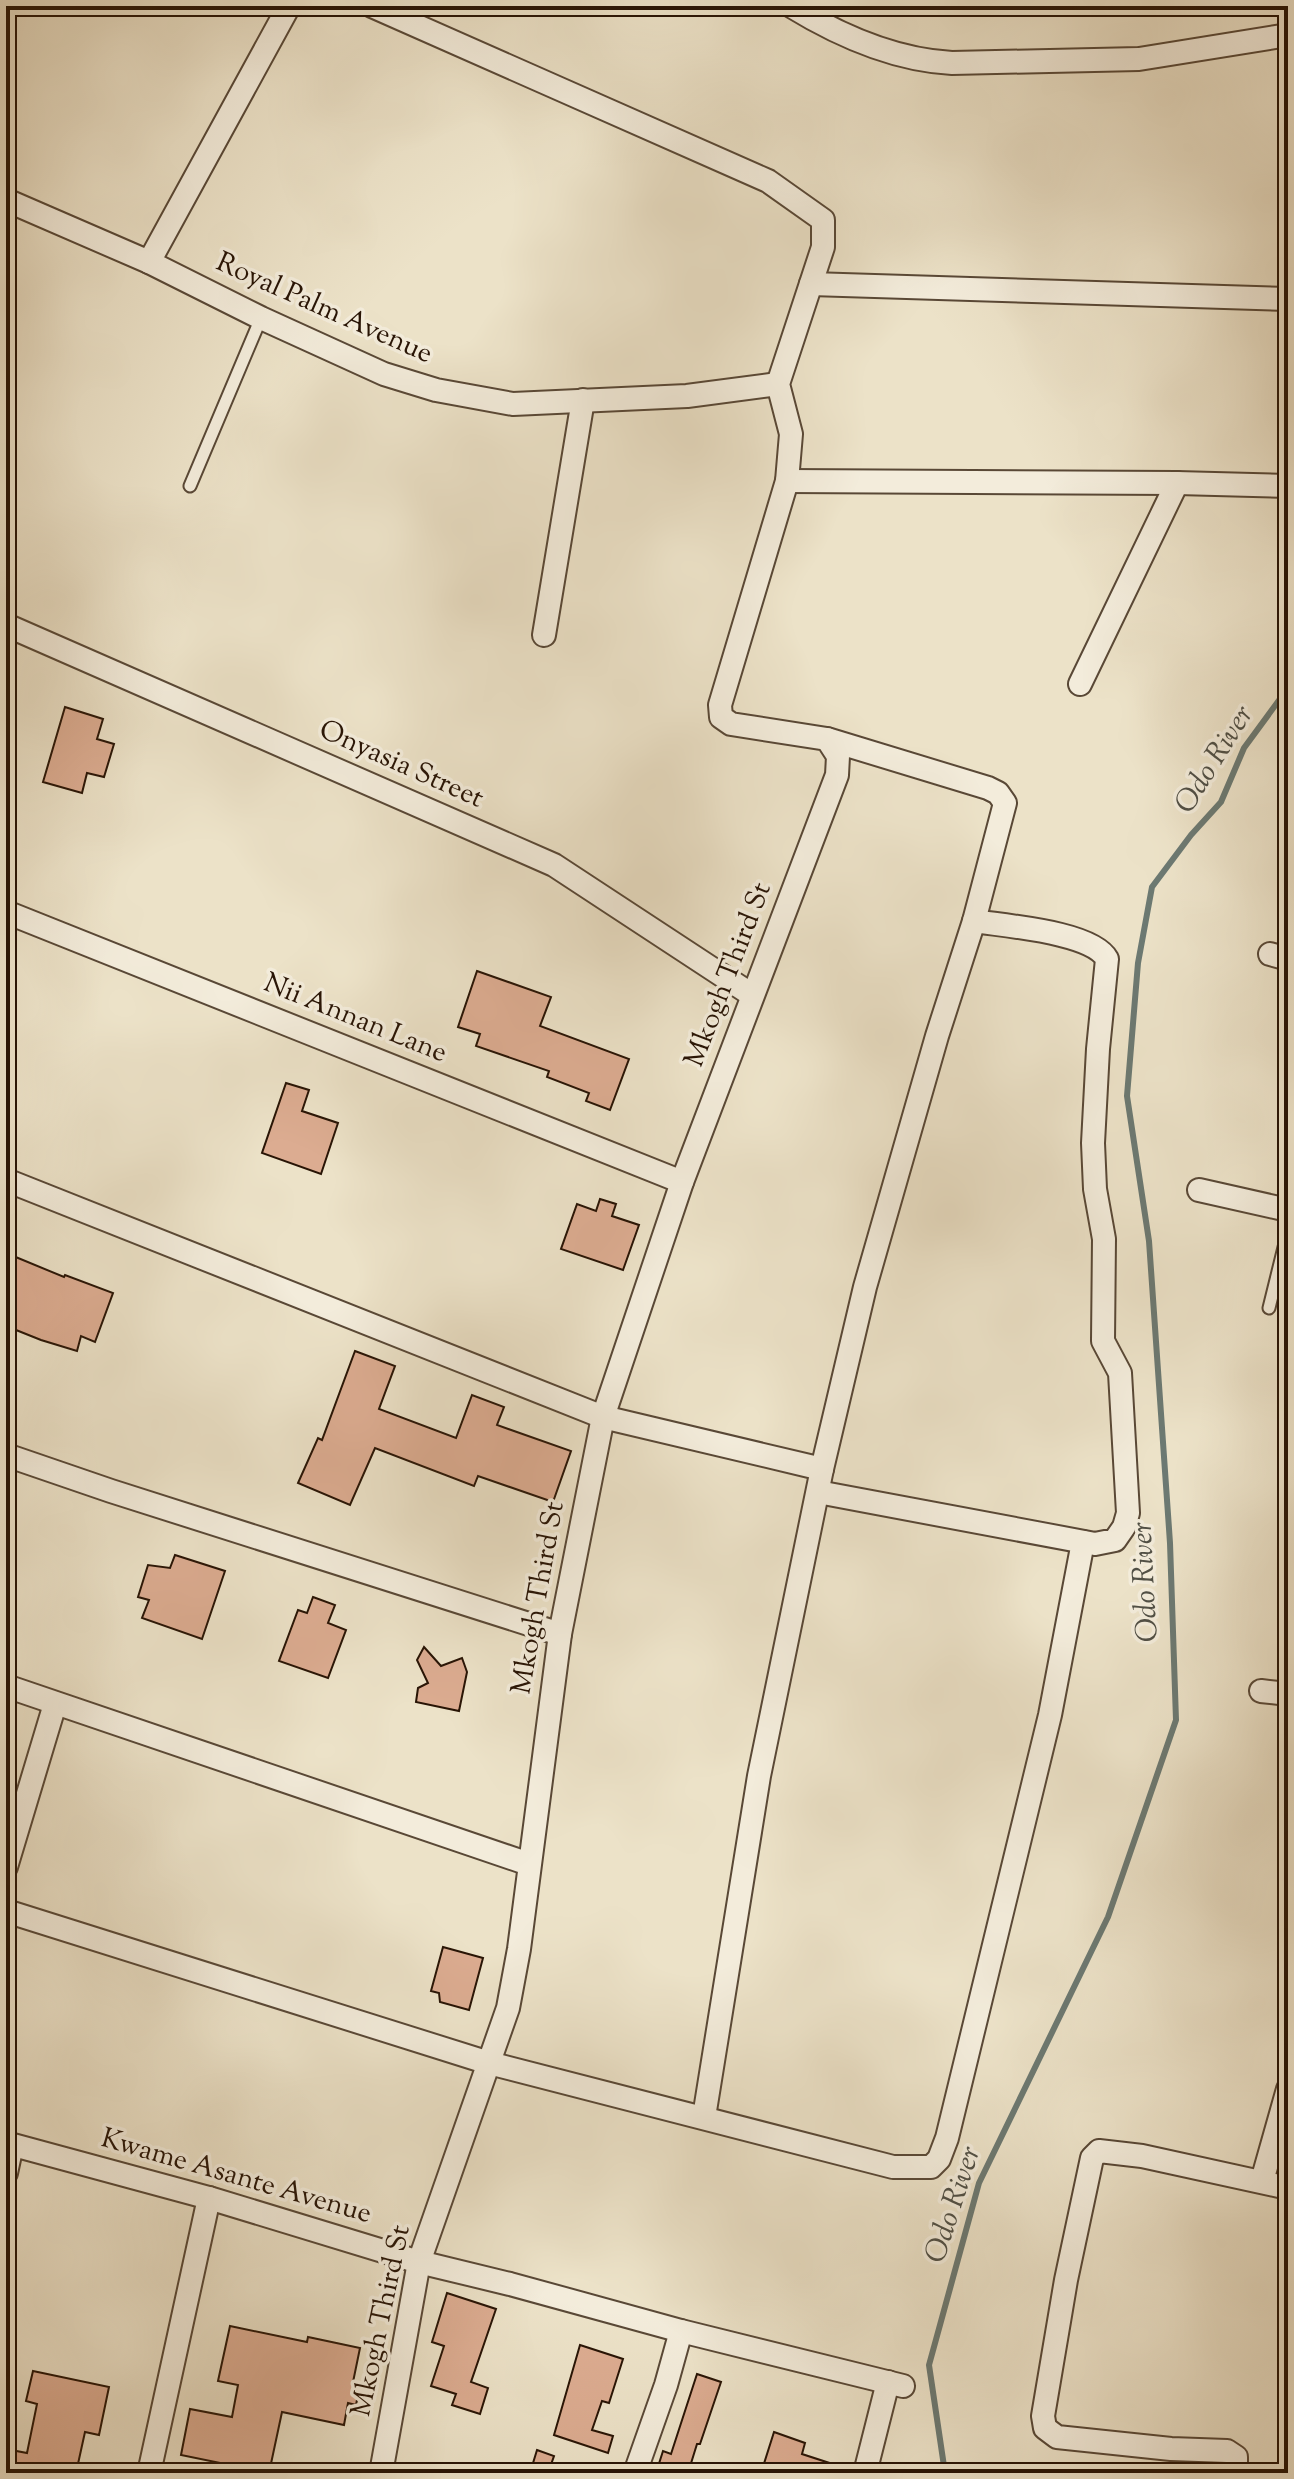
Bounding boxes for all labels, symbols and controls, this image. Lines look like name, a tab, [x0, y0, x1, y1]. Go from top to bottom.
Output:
street label: Royal Palm Avenue	[209, 243, 439, 375]
water label: Odo River	[1165, 697, 1265, 822]
street label: Onyasia Street	[312, 711, 490, 819]
street label: Mkogh Third St	[675, 876, 783, 1073]
street label: Nii Annan Lane	[257, 964, 453, 1074]
street label: Mkogh Third St	[502, 1498, 576, 1697]
water label: Odo River	[1121, 1520, 1171, 1643]
street label: Kwame Asante Avenue	[96, 2119, 376, 2235]
water label: Odo River	[915, 2141, 993, 2269]
street label: Mkogh Third St	[342, 2221, 422, 2420]

